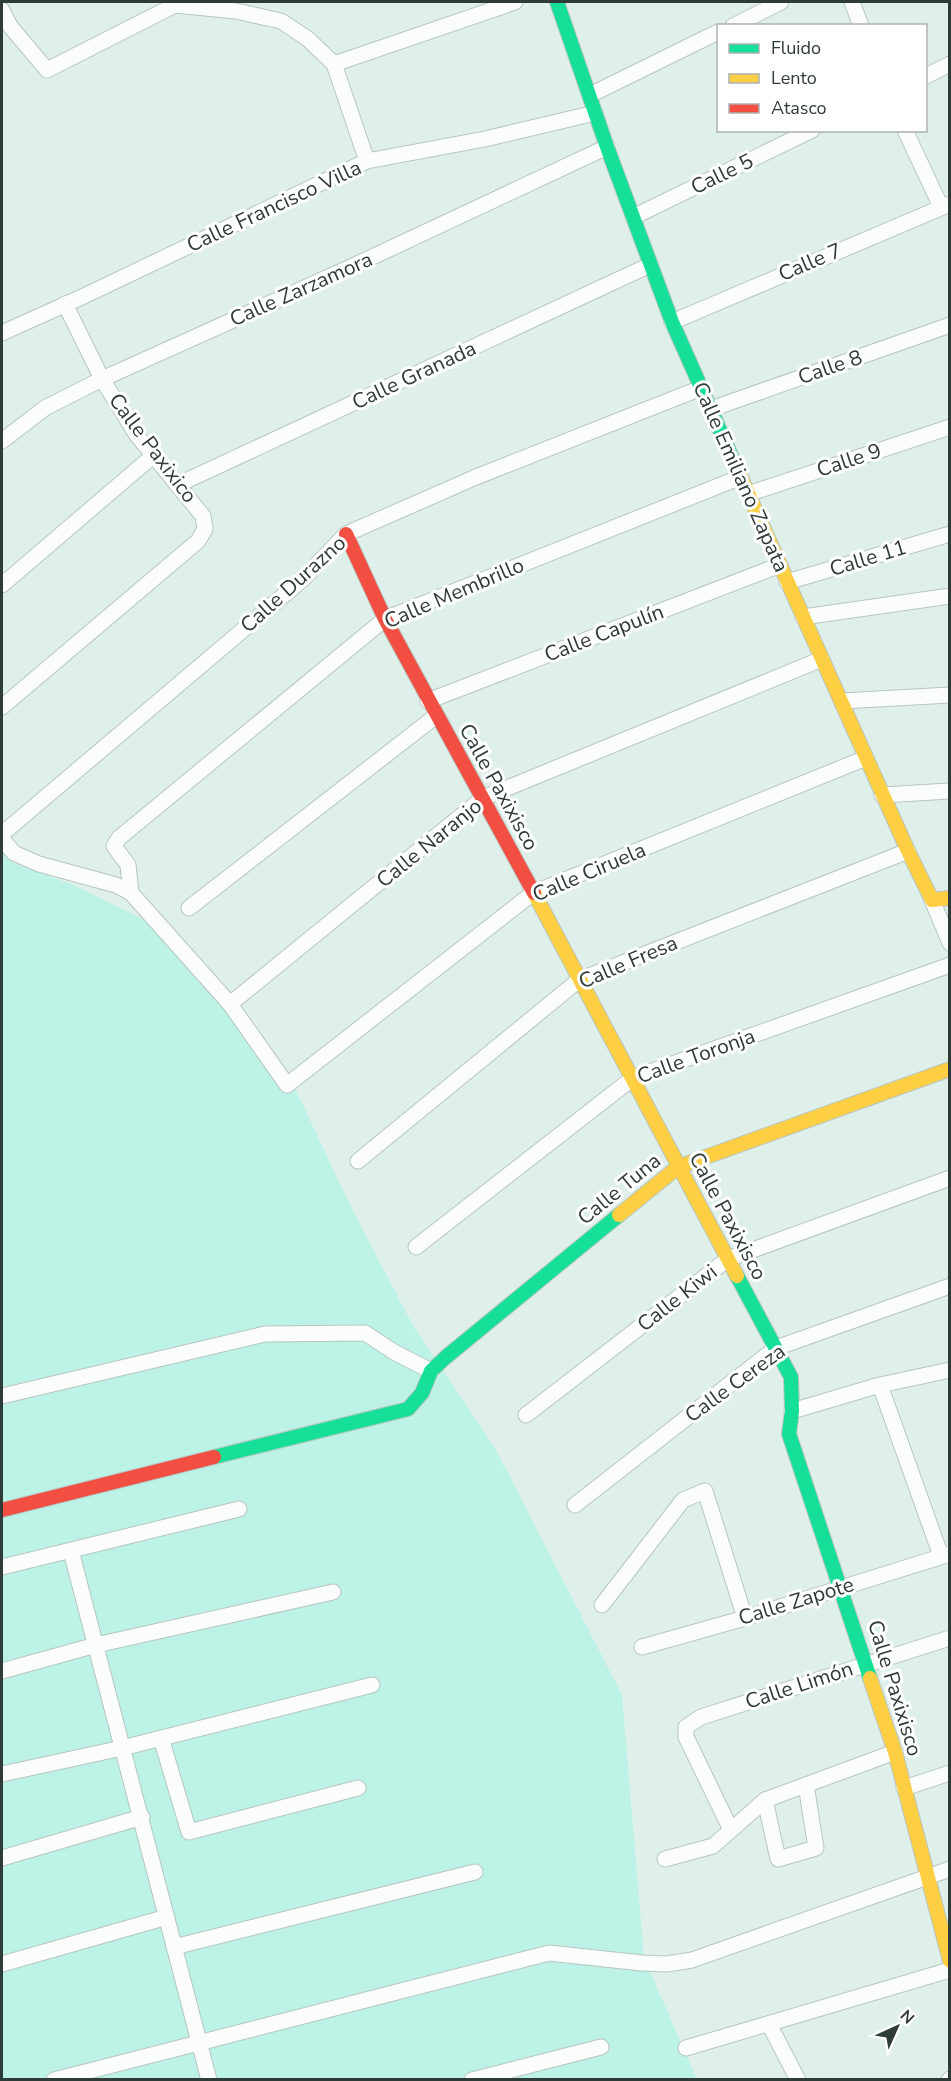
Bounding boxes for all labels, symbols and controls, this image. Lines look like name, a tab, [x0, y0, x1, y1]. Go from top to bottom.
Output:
legend	[717, 24, 927, 132]
text: Fluido	[771, 36, 821, 60]
text: Lento	[771, 66, 817, 90]
text: Atasco	[771, 96, 827, 120]
street label: Calle 5	[686, 147, 758, 201]
street label: Calle Francisco Villa	[182, 153, 366, 259]
street label: Calle 7	[774, 236, 846, 288]
street label: Calle Zarzamora	[225, 245, 377, 333]
street label: Calle Granada	[347, 334, 481, 416]
street label: Calle 8	[794, 343, 866, 391]
street label: Calle Emiliano Zapata	[686, 378, 796, 576]
street label: Calle Paxixico	[102, 387, 204, 509]
street label: Calle 9	[813, 436, 885, 484]
street label: Calle Durazno	[234, 529, 352, 639]
street label: Calle 11	[826, 533, 910, 583]
street label: Calle Membrillo	[380, 551, 528, 635]
street label: Calle Capulín	[540, 597, 668, 669]
street label: Calle Paxixisco	[453, 719, 545, 855]
street label: Calle Naranjo	[371, 792, 487, 894]
street label: Calle Ciruela	[528, 836, 650, 908]
street label: Calle Fresa	[574, 929, 682, 995]
street label: Calle Toronja	[633, 1022, 759, 1090]
street label: Calle Tuna	[571, 1147, 667, 1231]
street label: Calle Paxixisco	[683, 1147, 773, 1285]
street label: Calle Kiwi	[631, 1258, 723, 1338]
street label: Calle Cereza	[679, 1337, 791, 1429]
street label: Calle Zapote	[735, 1570, 857, 1632]
street label: Calle Paxixisco	[861, 1617, 929, 1759]
street label: Calle Limón	[742, 1654, 856, 1716]
north arrow	[867, 1997, 927, 2057]
text: N	[895, 2005, 919, 2029]

